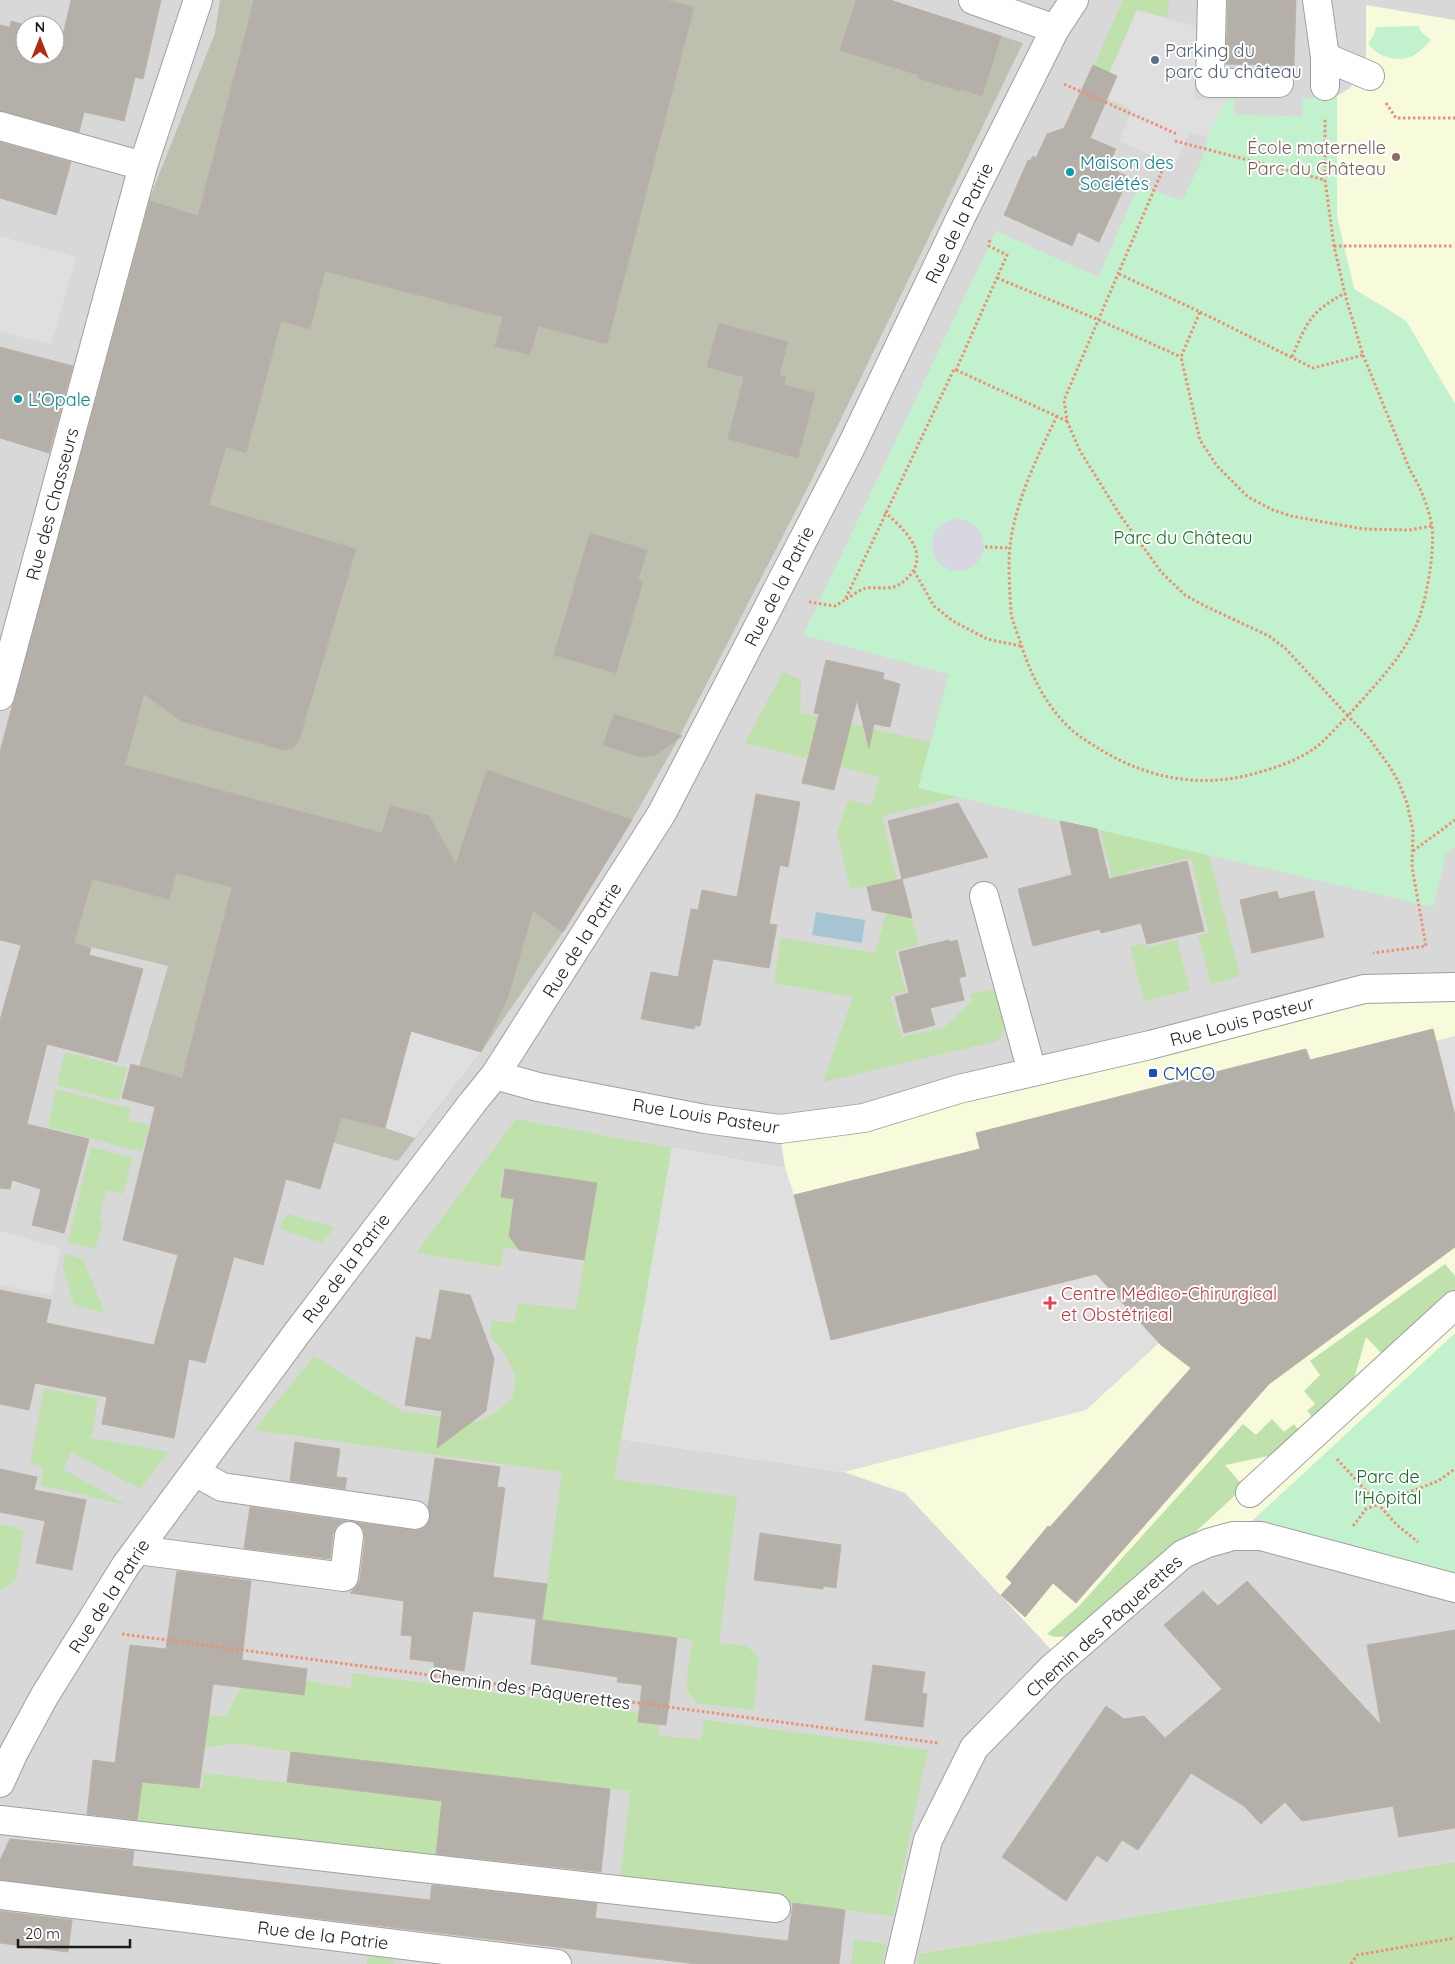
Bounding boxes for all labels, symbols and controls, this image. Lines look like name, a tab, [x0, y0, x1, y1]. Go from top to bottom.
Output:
north arrow	[15, 15, 65, 65]
text: N	[35, 18, 45, 36]
place label: Parking du parc du château	[1165, 39, 1302, 83]
marker: Parking du parc du château	[1149, 54, 1161, 66]
place label: École maternelle Parc du Château	[1247, 136, 1386, 180]
place label: Maison des Sociétés	[1080, 151, 1174, 195]
marker: École maternelle Parc du Château	[1390, 151, 1402, 163]
street label: Rue de la Patrie	[920, 159, 998, 287]
marker: Maison des Sociétés	[1064, 166, 1076, 178]
place label: L'Opale	[28, 388, 91, 411]
marker: L'Opale	[12, 393, 24, 405]
street label: Rue des Chasseurs	[21, 425, 83, 583]
street label: Rue de la Patrie	[739, 522, 819, 650]
park label: Parc du Château	[1114, 526, 1252, 549]
street label: Rue de la Patrie	[537, 878, 627, 1002]
street label: Rue Louis Pasteur	[1167, 991, 1317, 1051]
place label: CMCO	[1163, 1062, 1215, 1085]
marker: CMCO	[1147, 1067, 1159, 1079]
street label: Rue Louis Pasteur	[631, 1093, 781, 1139]
street label: Rue de la Patrie	[297, 1208, 395, 1328]
place label: Centre Médico-Chirurgical et Obstétrical	[1061, 1282, 1277, 1326]
marker: Centre Médico-Chirurgical et Obstétrical	[1043, 1296, 1057, 1310]
park label: Parc de l'Hôpital	[1354, 1465, 1422, 1509]
street label: Rue de la Patrie	[63, 1534, 155, 1658]
street label: Chemin des Pâquerettes	[1021, 1550, 1187, 1702]
street label: Chemin des Pâquerettes	[428, 1664, 632, 1714]
scale bar	[18, 1916, 130, 1948]
street label: Rue de la Patrie	[256, 1916, 390, 1954]
text: 20 m	[25, 1924, 60, 1943]

